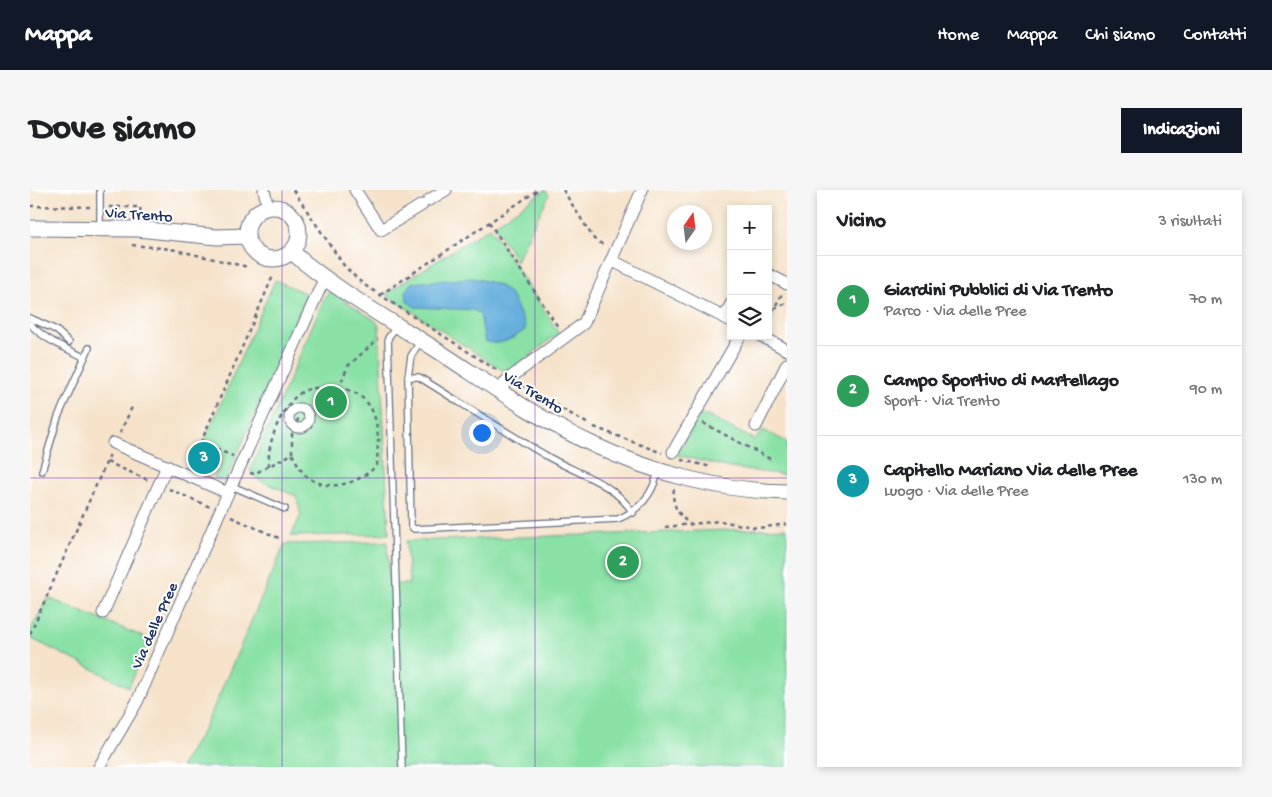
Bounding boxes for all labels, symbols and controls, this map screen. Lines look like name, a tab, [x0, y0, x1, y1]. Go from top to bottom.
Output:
text: Mappa	[25, 21, 92, 50]
text: Home	[937, 25, 979, 46]
text: Mappa	[1007, 25, 1057, 46]
text: Chi siamo	[1085, 25, 1155, 46]
text: Contatti	[1183, 25, 1247, 46]
button: Indicazioni	[1121, 108, 1242, 153]
text: Dove siamo	[30, 110, 196, 151]
street label: Via Trento	[103, 205, 173, 228]
north arrow	[667, 205, 712, 250]
map controls	[727, 205, 772, 340]
button: +	[727, 205, 772, 250]
text: Vicino	[837, 210, 886, 235]
text: 3 risultati	[1158, 213, 1222, 232]
button: −	[727, 250, 772, 295]
text: Giardini Pubblici di Via Trento	[884, 280, 1113, 303]
text: 1	[850, 291, 856, 310]
text: 70 m	[1189, 291, 1222, 310]
button: layers	[727, 295, 772, 340]
text: Parco · Via delle Pree	[884, 303, 1027, 322]
street label: Via Trento	[498, 367, 566, 420]
text: Campo Sportivo di Martellago	[884, 370, 1119, 393]
text: 2	[849, 381, 857, 400]
text: 90 m	[1190, 381, 1222, 400]
pin: 1	[315, 383, 347, 421]
text: Sport · Via Trento	[884, 393, 1000, 412]
your location	[469, 420, 495, 446]
pin: 3	[188, 439, 220, 477]
text: Capitello Mariano Via delle Pree	[884, 460, 1137, 483]
text: 3	[849, 471, 857, 490]
text: 130 m	[1183, 471, 1222, 490]
text: Luogo · Via delle Pree	[884, 483, 1028, 502]
pin: 2	[607, 543, 639, 581]
street label: Via delle Pree	[128, 580, 184, 674]

